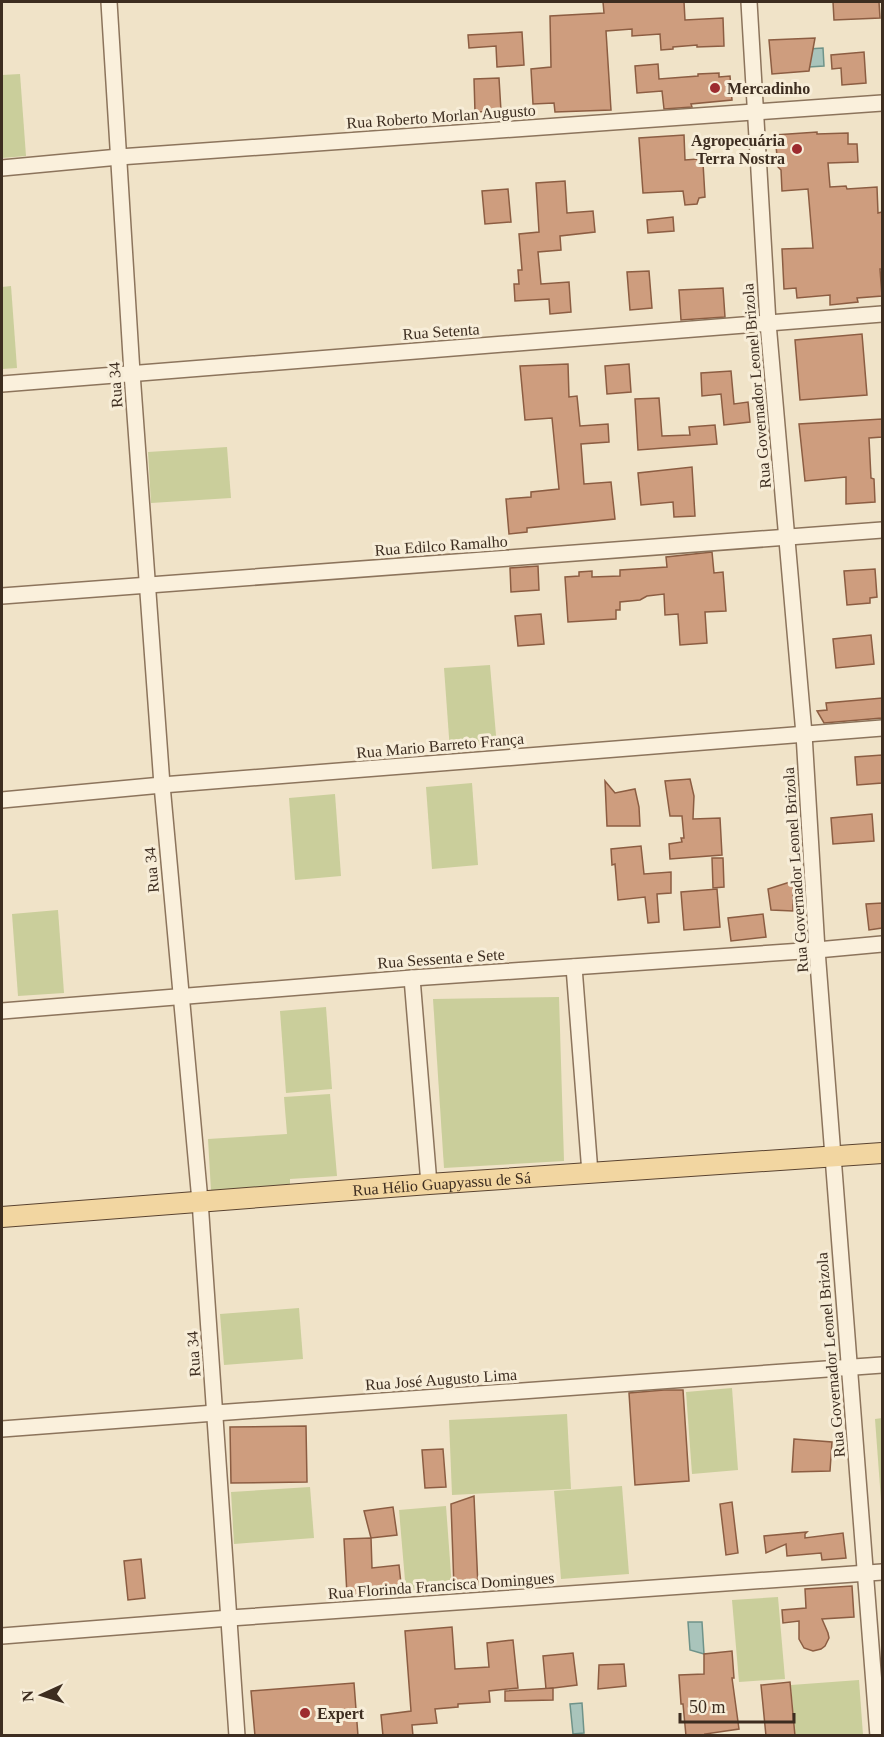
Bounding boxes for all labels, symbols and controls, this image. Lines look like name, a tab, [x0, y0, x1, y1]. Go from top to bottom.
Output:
place label: Mercadinho	[727, 80, 810, 97]
marker: Mercadinho	[708, 81, 722, 95]
street label: Rua Roberto Morlan Augusto	[346, 101, 536, 133]
place label: Agropecuária Terra Nostra	[691, 132, 785, 167]
marker: Agropecuária Terra Nostra	[790, 142, 804, 156]
street label: Rua Governador Leonel Brizola	[739, 283, 774, 489]
street label: Rua Setenta	[402, 320, 480, 343]
street label: Rua 34	[105, 362, 126, 408]
street label: Rua Edilco Ramalho	[374, 532, 508, 559]
street label: Rua Mario Barreto França	[355, 730, 525, 762]
street label: Rua Governador Leonel Brizola	[780, 767, 811, 973]
street label: Rua 34	[141, 846, 162, 894]
street label: Rua Sessenta e Sete	[377, 946, 505, 971]
street label: Rua Hélio Guapyassu de Sá	[352, 1169, 531, 1199]
street label: Rua Governador Leonel Brizola	[813, 1252, 848, 1458]
street label: Rua 34	[183, 1331, 204, 1377]
street label: Rua José Augusto Lima	[364, 1366, 518, 1394]
street label: Rua Florinda Francisca Domingues	[327, 1569, 555, 1603]
north arrow	[12, 1665, 72, 1725]
scale bar	[680, 1686, 794, 1724]
text: N	[19, 1689, 36, 1702]
text: 50 m	[689, 1697, 726, 1717]
place label: Expert	[317, 1705, 365, 1723]
marker: Expert	[298, 1706, 312, 1720]

